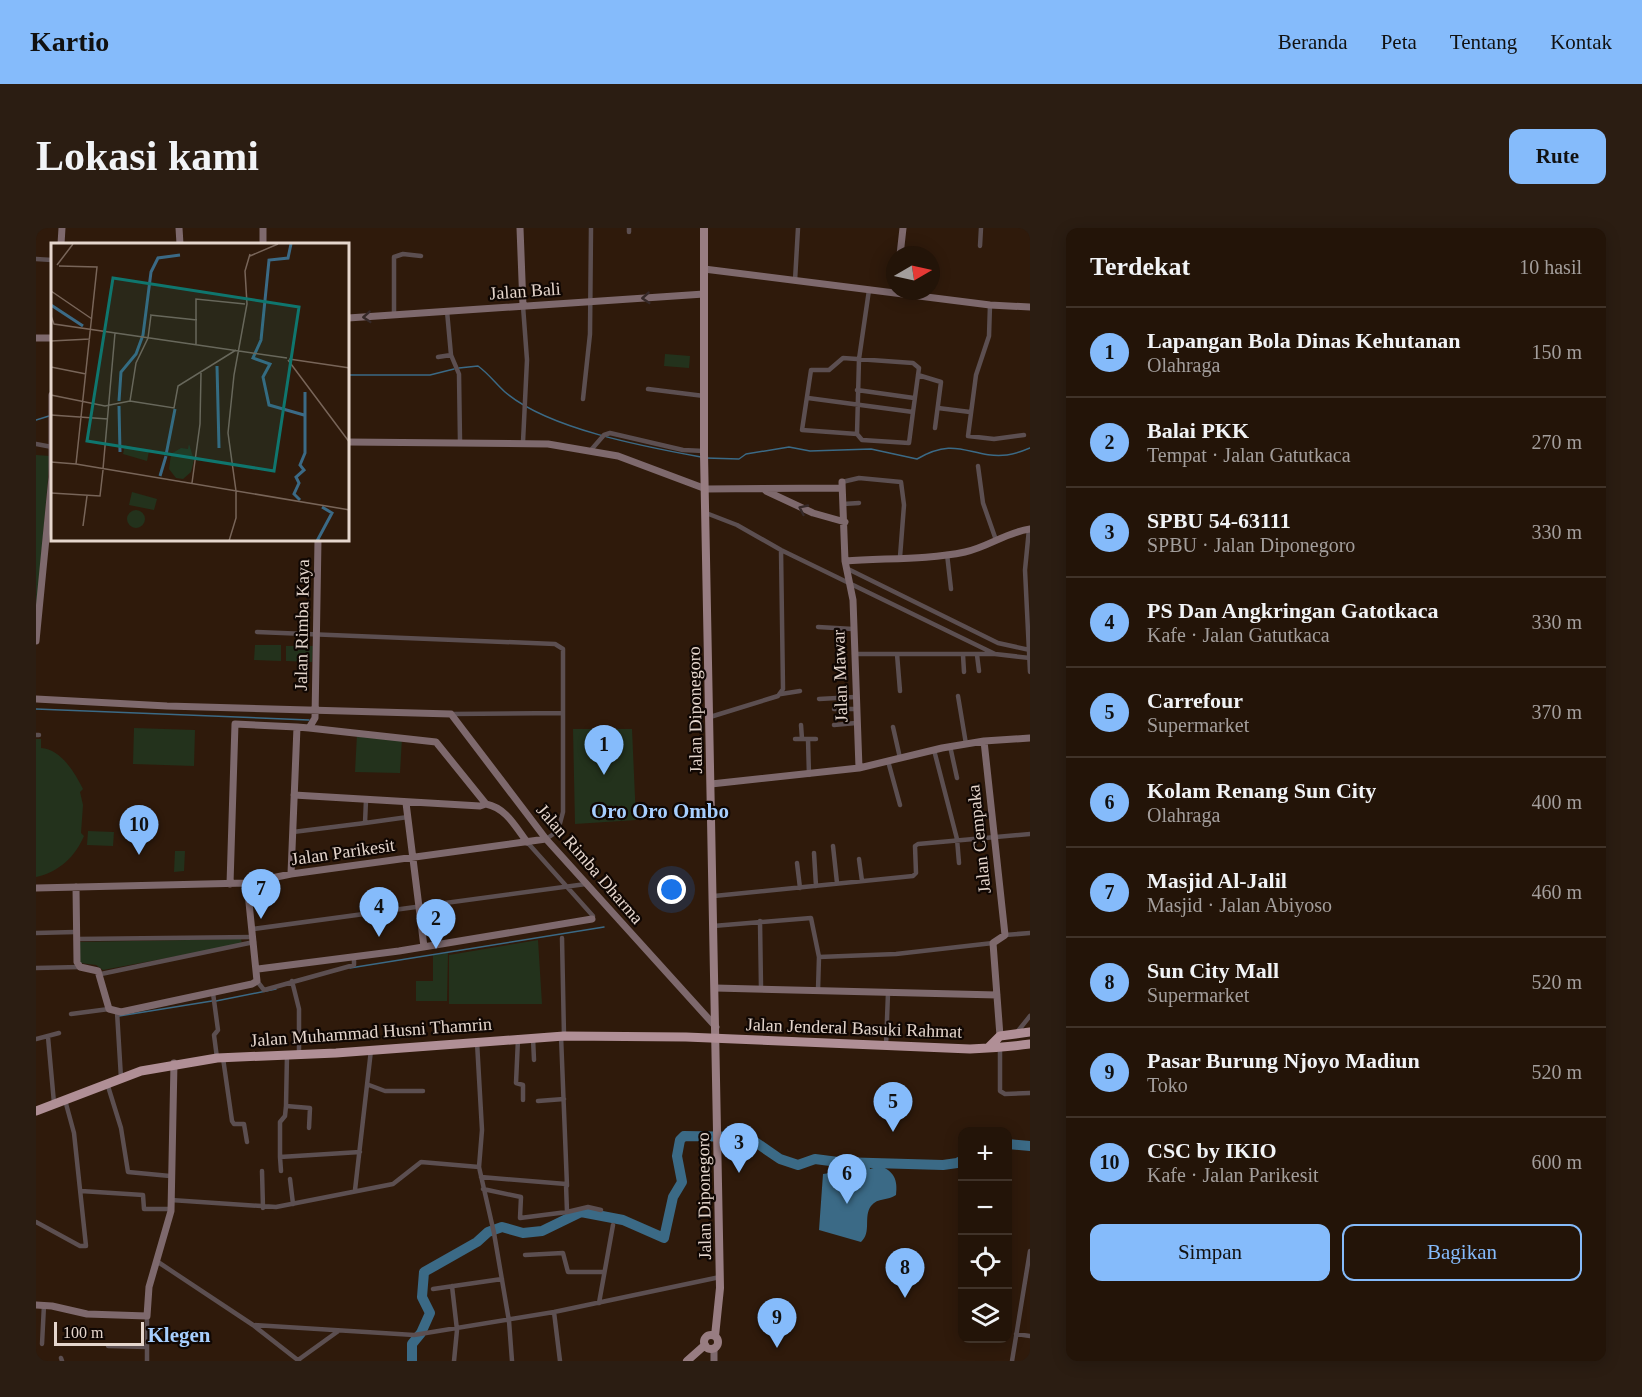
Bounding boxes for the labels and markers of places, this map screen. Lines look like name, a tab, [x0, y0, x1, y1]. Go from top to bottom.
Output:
pin: 1	[584, 726, 624, 775]
pin: 10	[120, 806, 158, 855]
pin: 7	[242, 870, 280, 919]
pin: 4	[360, 888, 398, 937]
pin: 2	[416, 900, 456, 949]
pin: 5	[874, 1082, 912, 1132]
pin: 3	[720, 1124, 758, 1173]
pin: 6	[828, 1154, 866, 1204]
pin: 8	[886, 1248, 924, 1298]
pin: 9	[758, 1298, 796, 1348]

